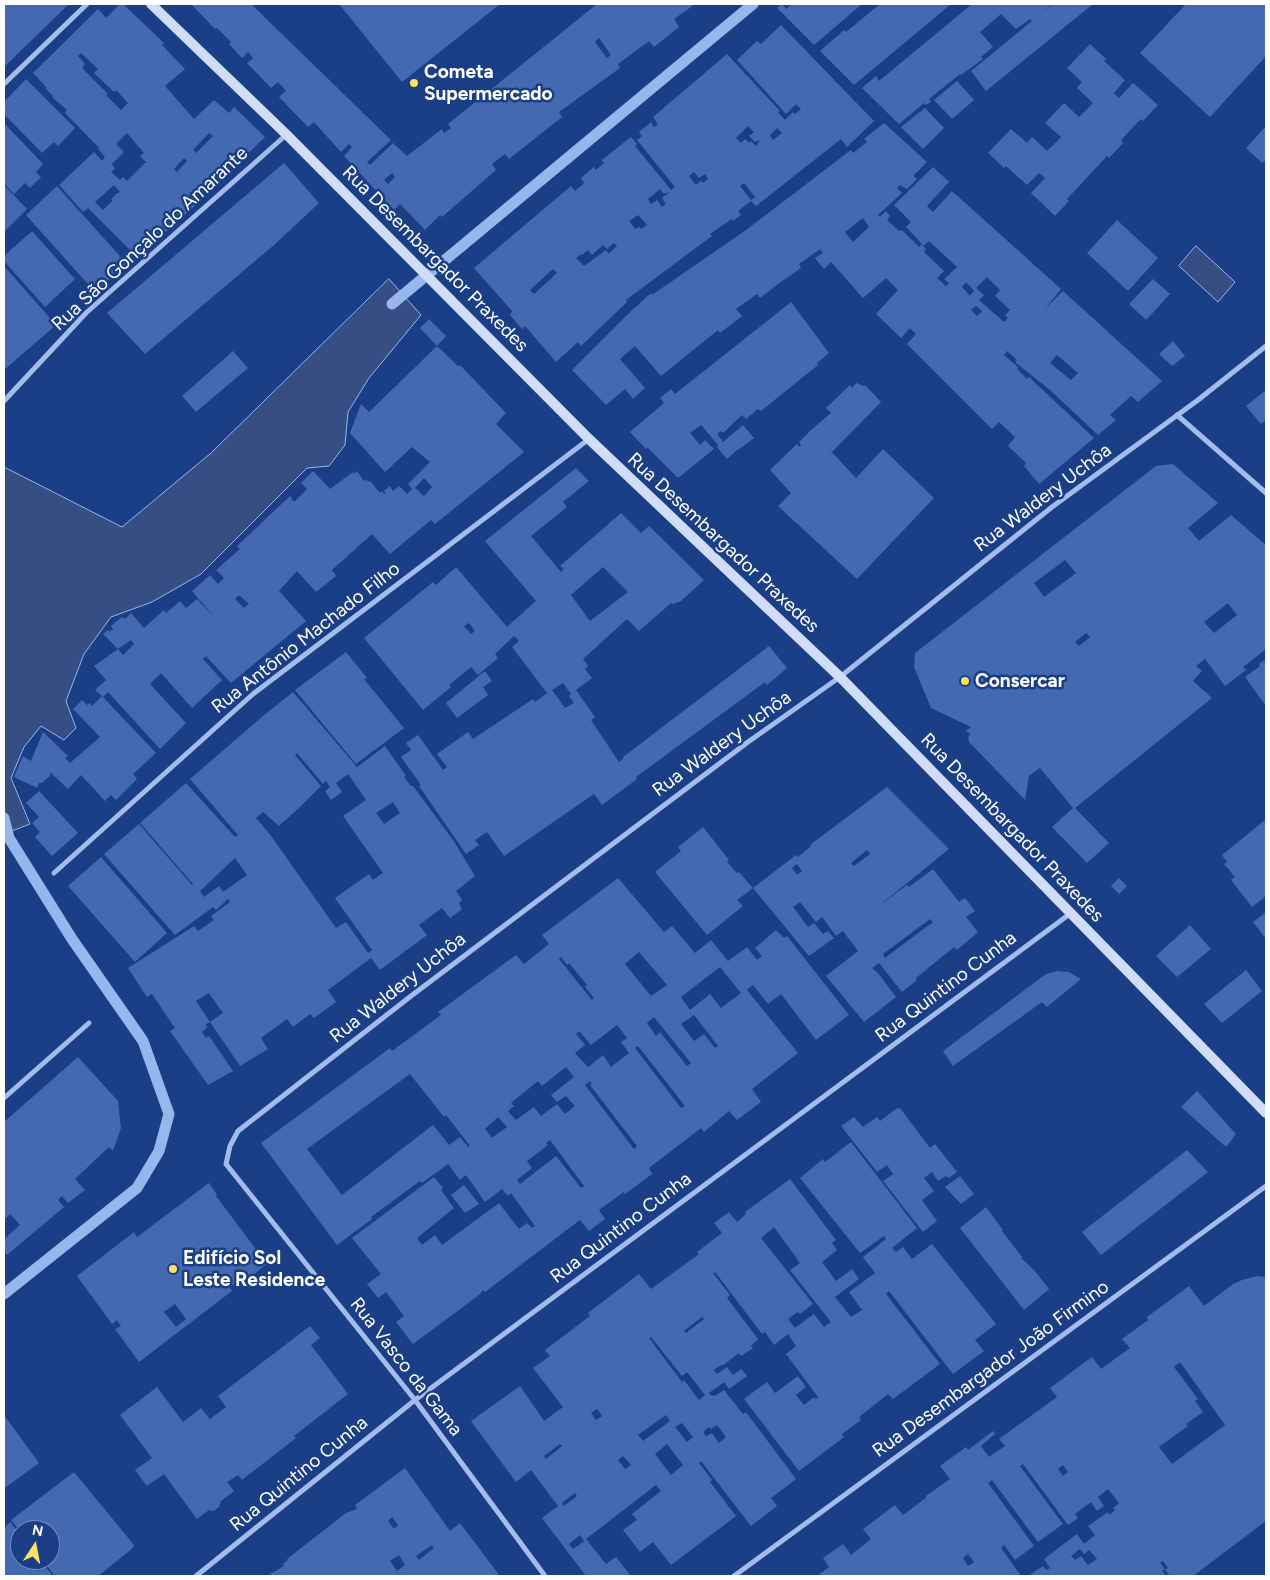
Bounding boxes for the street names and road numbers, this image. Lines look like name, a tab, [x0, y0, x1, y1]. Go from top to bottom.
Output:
street label: Rua São Gonçalo do Amarante	[47, 142, 253, 336]
street label: Rua Desembargador Praxedes	[337, 161, 533, 357]
street label: Rua Waldery Uchôa	[970, 439, 1116, 557]
street label: Rua Desembargador Praxedes	[622, 448, 824, 638]
street label: Rua Antônio Machado Filho	[207, 557, 405, 719]
street label: Rua Waldery Uchôa	[648, 686, 796, 802]
street label: Rua Desembargador Praxedes	[916, 729, 1108, 927]
street label: Rua Quintino Cunha	[871, 927, 1021, 1047]
street label: Rua Waldery Uchôa	[326, 928, 470, 1048]
street label: Rua Quintino Cunha	[546, 1168, 696, 1288]
street label: Rua Desembargador João Firmino	[868, 1276, 1114, 1462]
street label: Rua Vasco da Gama	[345, 1293, 467, 1441]
street label: Rua Quintino Cunha	[226, 1412, 372, 1536]

